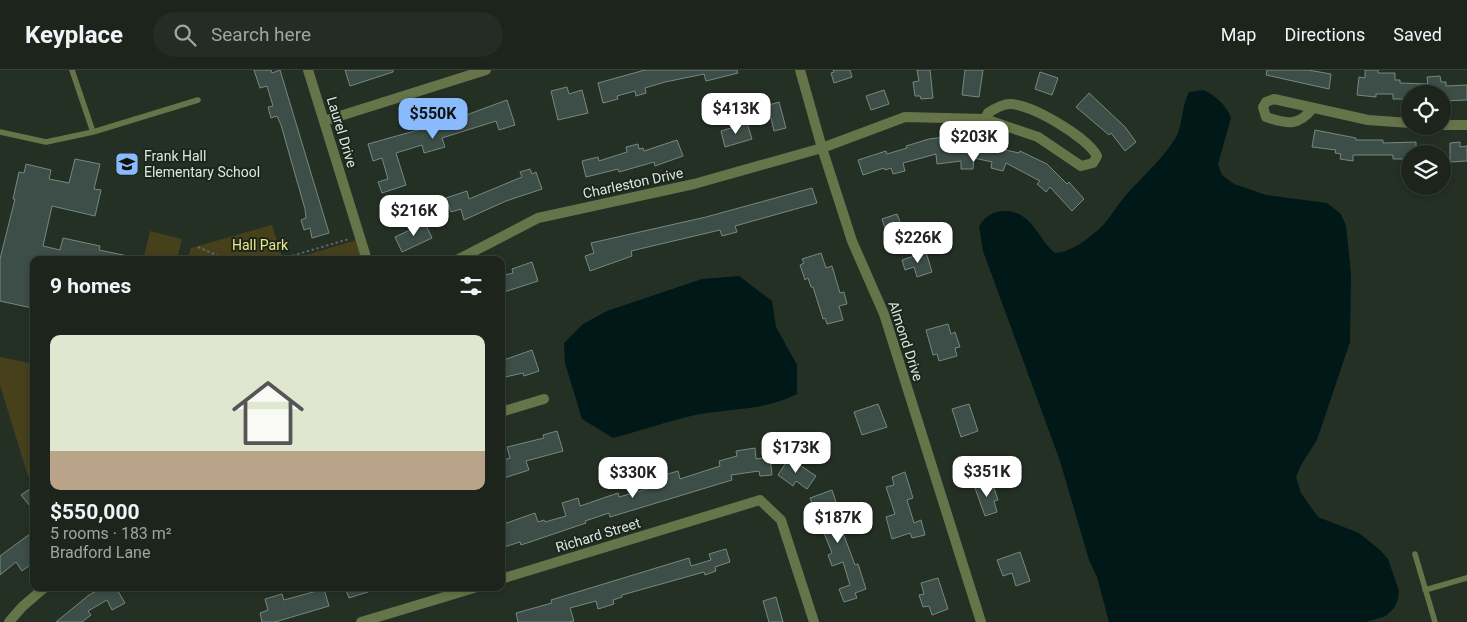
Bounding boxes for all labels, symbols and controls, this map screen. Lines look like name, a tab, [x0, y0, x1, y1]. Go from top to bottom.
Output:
search box	[153, 12, 503, 57]
text: Keyplace	[25, 21, 123, 49]
icon: search	[171, 21, 199, 49]
text: Search here	[211, 23, 311, 46]
text: Map	[1221, 24, 1256, 45]
text: Directions	[1284, 24, 1365, 45]
text: Saved	[1393, 24, 1442, 45]
map controls	[1401, 85, 1451, 195]
button: locate	[1401, 85, 1451, 135]
pin: $413K	[701, 92, 771, 135]
street label: Laurel Drive	[324, 95, 360, 169]
pin: $550K	[398, 98, 468, 140]
text: $413K	[713, 99, 759, 118]
text: $550K	[410, 104, 456, 123]
pin: $203K	[939, 121, 1009, 163]
text: $203K	[951, 127, 997, 146]
button: layers	[1401, 145, 1451, 195]
place label: Frank Hall Elementary School	[144, 148, 260, 180]
school or university icon: Frank Hall Elementary School	[114, 151, 140, 177]
street label: Charleston Drive	[581, 165, 685, 201]
pin: $216K	[379, 194, 449, 237]
text: $216K	[391, 201, 437, 220]
pin: $226K	[883, 222, 953, 264]
text: $226K	[895, 228, 941, 247]
park label: Hall Park	[232, 237, 289, 253]
icon: filters	[457, 272, 485, 300]
text: 9 homes	[50, 274, 131, 298]
street label: Almond Drive	[886, 299, 926, 383]
icon: home	[223, 368, 313, 458]
pin: $173K	[761, 432, 831, 474]
text: $173K	[773, 438, 819, 457]
pin: $330K	[598, 456, 668, 499]
pin: $351K	[952, 456, 1022, 498]
text: $351K	[964, 462, 1010, 481]
text: $330K	[610, 463, 656, 482]
text: $550,000	[50, 500, 140, 524]
pin: $187K	[803, 502, 873, 544]
text: $187K	[815, 508, 861, 527]
street label: Richard Street	[554, 514, 643, 555]
text: 5 rooms · 183 m²	[50, 524, 172, 543]
text: Bradford Lane	[50, 543, 150, 562]

